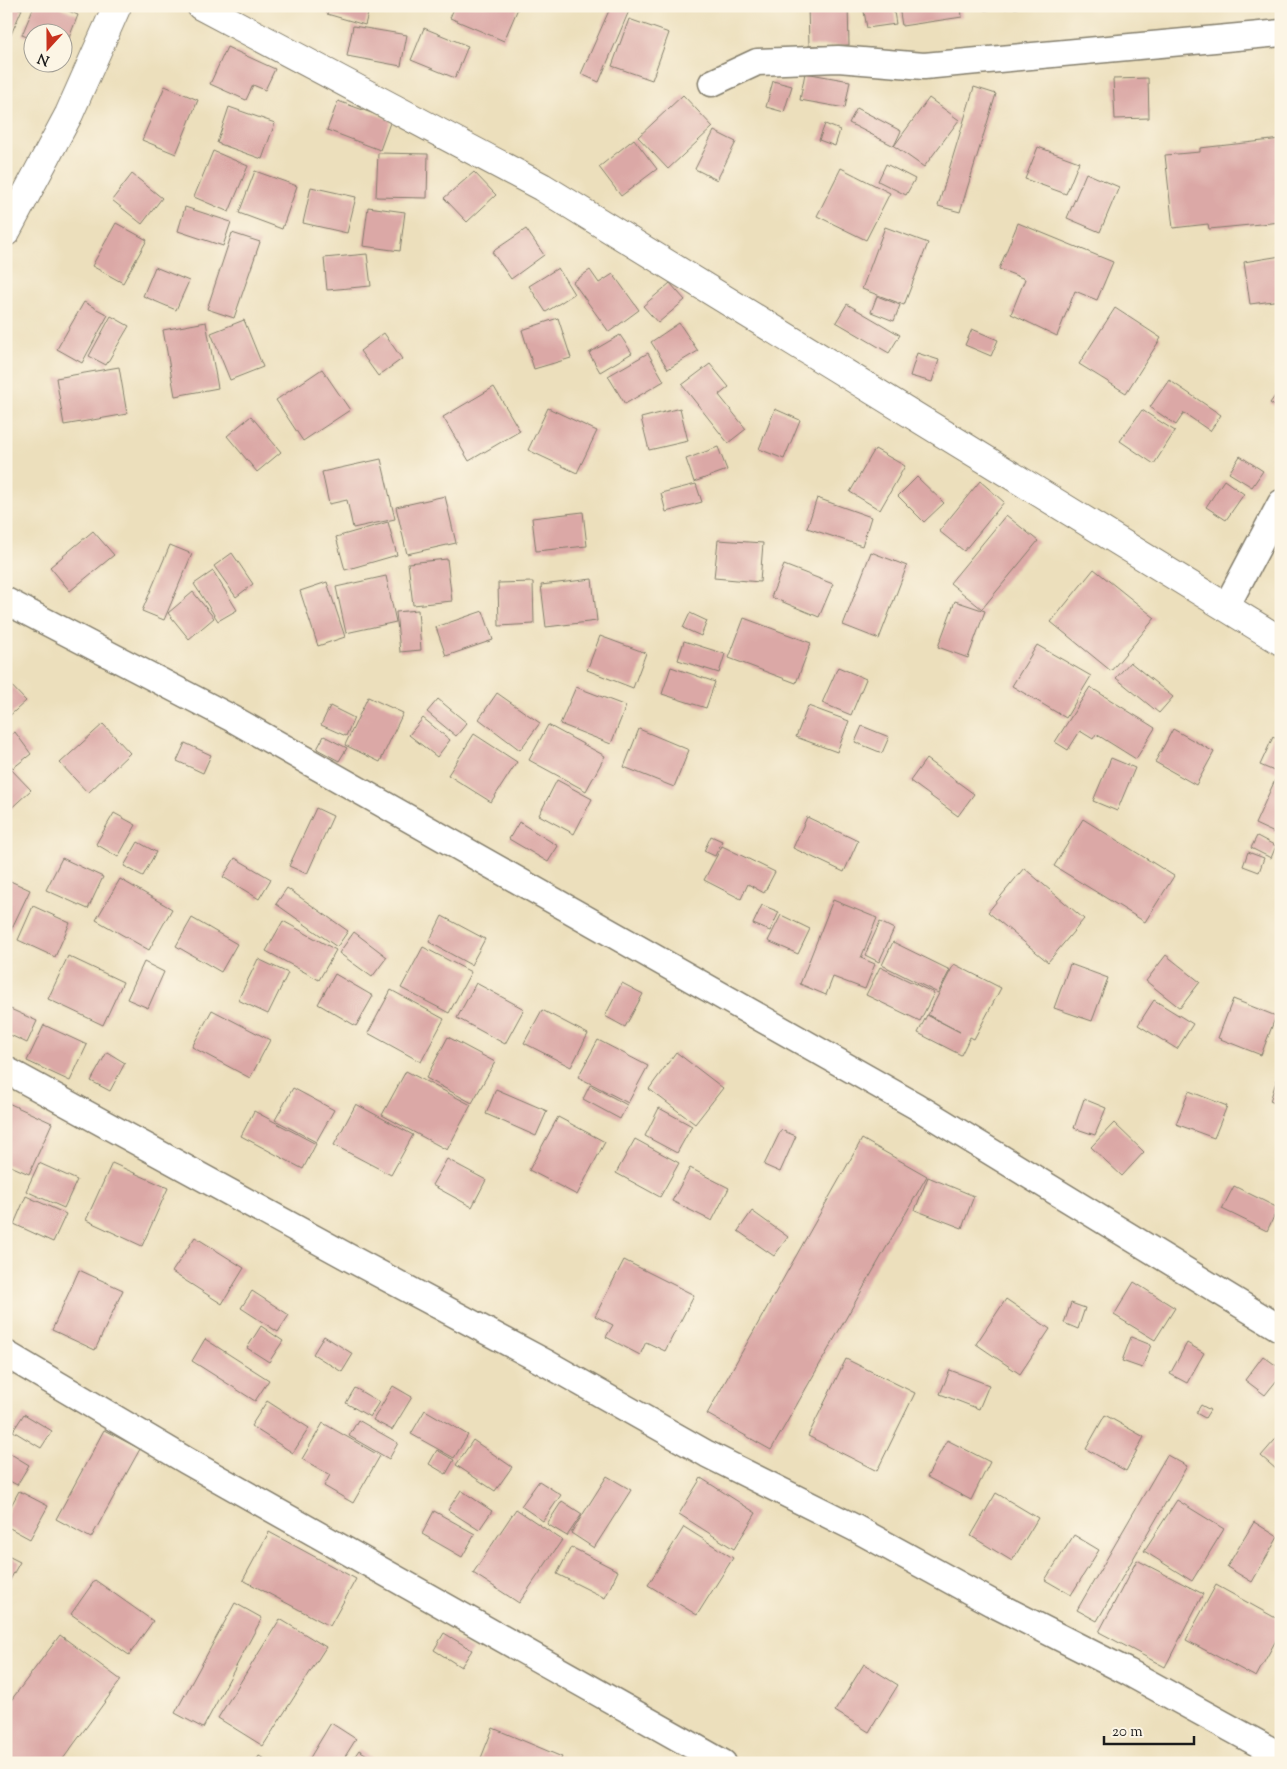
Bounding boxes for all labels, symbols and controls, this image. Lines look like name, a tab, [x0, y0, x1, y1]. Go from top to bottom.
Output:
north arrow	[22, 22, 72, 72]
text: N	[35, 47, 53, 70]
scale bar	[1104, 1714, 1194, 1746]
text: 20 m	[1112, 1722, 1143, 1743]

